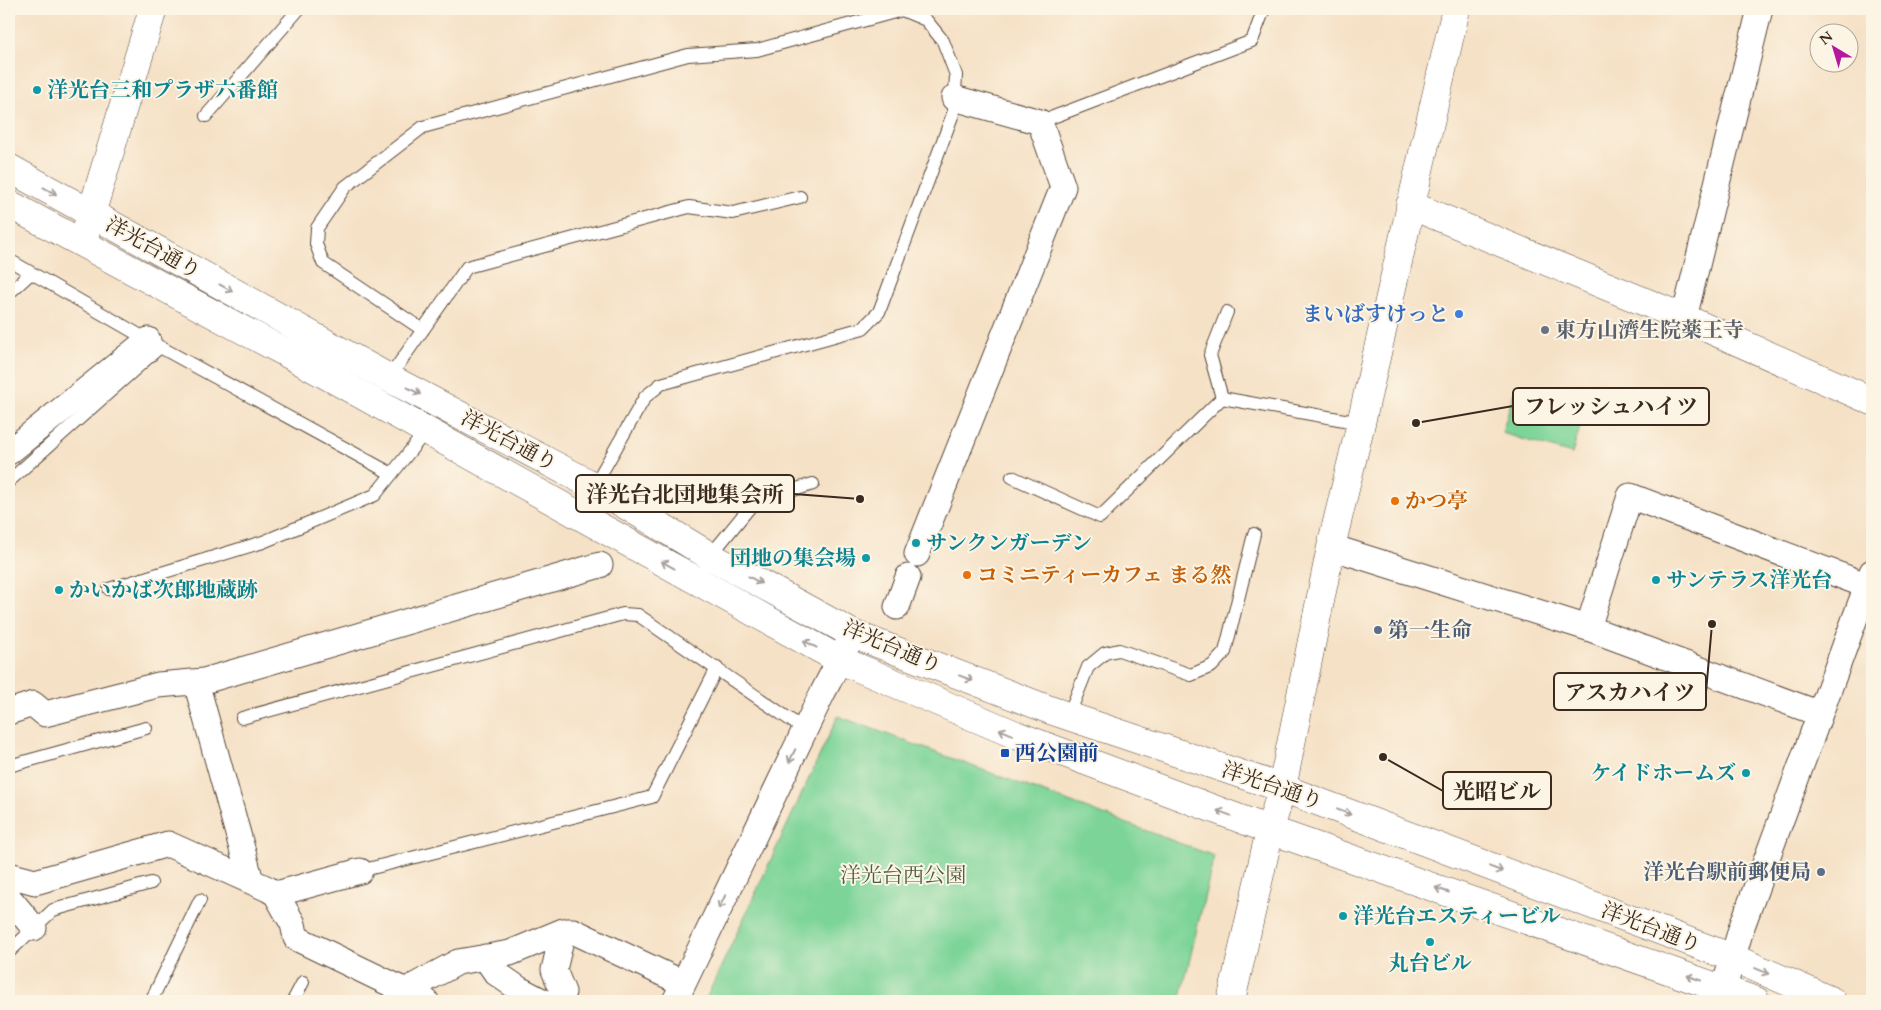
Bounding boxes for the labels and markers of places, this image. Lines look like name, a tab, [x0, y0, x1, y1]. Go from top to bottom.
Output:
place label: 洋光台三和プラザ六番館	[47, 76, 278, 105]
marker: 洋光台三和プラザ六番館	[31, 84, 43, 96]
place label: まいばすけっと	[1302, 300, 1449, 329]
marker: まいばすけっと	[1453, 308, 1465, 320]
place label: 東方山濟生院薬王寺	[1555, 316, 1744, 345]
marker: 東方山濟生院薬王寺	[1539, 324, 1551, 336]
callout: フレッシュハイツ	[1513, 388, 1709, 425]
callout: 洋光台北団地集会所	[576, 475, 794, 512]
place label: かつ亭	[1405, 487, 1468, 516]
marker: かつ亭	[1389, 495, 1401, 507]
place label: サンクンガーデン	[926, 529, 1092, 558]
marker: サンクンガーデン	[910, 537, 922, 549]
place label: 団地の集会場	[730, 544, 856, 573]
marker: 団地の集会場	[860, 552, 872, 564]
place label: コミニティーカフェ まる然	[977, 561, 1232, 590]
place label: サンテラス洋光台	[1666, 566, 1832, 595]
marker: コミニティーカフェ まる然	[961, 569, 973, 581]
marker: サンテラス洋光台	[1650, 574, 1662, 586]
place label: かいかば次郎地蔵跡	[69, 576, 258, 605]
marker: かいかば次郎地蔵跡	[53, 584, 65, 596]
place label: 第一生命	[1388, 616, 1472, 645]
marker: 第一生命	[1372, 624, 1384, 636]
callout: アスカハイツ	[1554, 673, 1706, 710]
place label: 西公園前	[1015, 739, 1099, 768]
marker: 西公園前	[999, 747, 1011, 759]
place label: ケイドホームズ	[1590, 759, 1736, 788]
marker: ケイドホームズ	[1740, 767, 1752, 779]
callout: 光昭ビル	[1443, 772, 1551, 809]
place label: 洋光台駅前郵便局	[1643, 858, 1811, 887]
marker: 洋光台駅前郵便局	[1815, 866, 1827, 878]
place label: 洋光台エスティービル	[1353, 902, 1561, 931]
marker: 洋光台エスティービル	[1337, 910, 1349, 922]
marker: 丸台ビル	[1424, 936, 1436, 948]
place label: 丸台ビル	[1388, 949, 1472, 978]

